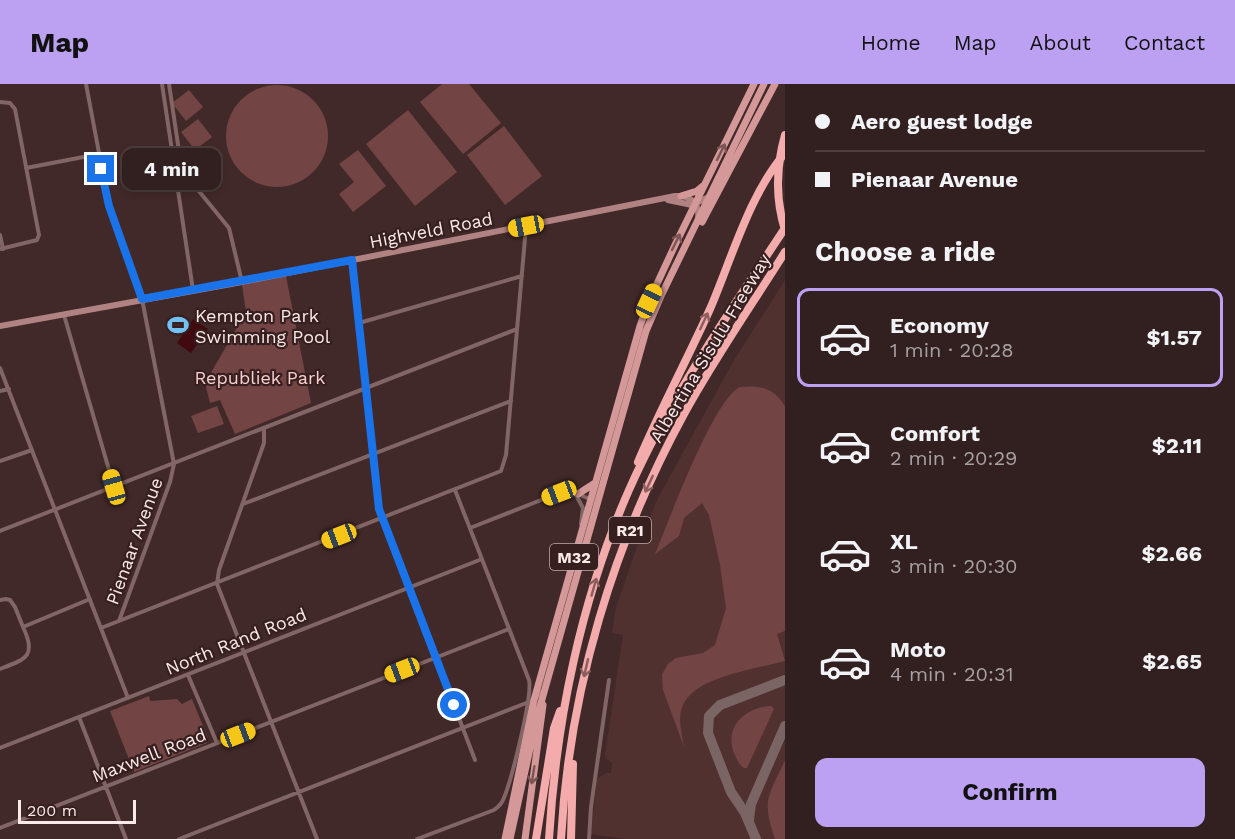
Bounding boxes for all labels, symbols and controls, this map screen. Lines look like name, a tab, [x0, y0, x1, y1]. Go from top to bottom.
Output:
text: Map	[30, 26, 89, 59]
text: Home	[861, 30, 921, 55]
text: Map	[954, 30, 997, 55]
text: About	[1030, 30, 1091, 55]
text: Contact	[1124, 30, 1205, 55]
text: Aero guest lodge	[851, 109, 1033, 134]
one-way arrow	[716, 143, 728, 161]
callout: 4 min	[122, 148, 221, 190]
route end	[87, 155, 114, 182]
text: 4 min	[144, 157, 199, 181]
text: Pienaar Avenue	[851, 167, 1018, 192]
street label: Highveld Road	[368, 208, 494, 252]
car	[507, 214, 545, 238]
one-way arrow	[671, 233, 683, 251]
text: Choose a ride	[815, 236, 995, 268]
street label: Albertina Sisulu Freeway	[645, 249, 775, 446]
car	[633, 281, 665, 321]
place label: Kempton Park Swimming Pool	[195, 305, 331, 347]
icon: car	[818, 311, 872, 365]
one-way arrow	[699, 312, 711, 330]
sports icon: Kempton Park Swimming Pool	[166, 313, 190, 337]
text: Economy	[890, 313, 989, 338]
text: $1.57	[1146, 325, 1202, 350]
text: 1 min · 20:28	[890, 338, 1014, 362]
park label: Republiek Park	[194, 367, 326, 388]
icon: car	[818, 419, 872, 473]
text: Comfort	[890, 421, 980, 446]
text: $2.11	[1152, 433, 1202, 458]
text: 2 min · 20:29	[890, 446, 1017, 470]
car	[100, 467, 128, 507]
one-way arrow	[643, 474, 655, 492]
street label: Pienaar Avenue	[101, 475, 167, 607]
car	[539, 478, 579, 508]
road number: R21	[609, 517, 651, 543]
car	[319, 521, 359, 551]
icon: car	[818, 527, 872, 581]
text: XL	[890, 529, 918, 554]
text: $2.66	[1141, 541, 1202, 566]
road number: M32	[550, 544, 598, 570]
text: 3 min · 20:30	[890, 554, 1018, 578]
one-way arrow	[589, 578, 600, 597]
street label: North Rand Road	[162, 603, 310, 679]
icon: car	[818, 635, 872, 689]
text: Moto	[890, 637, 946, 662]
text: $2.65	[1142, 649, 1202, 674]
car	[382, 655, 422, 685]
one-way arrow	[580, 658, 592, 677]
text: 4 min · 20:31	[890, 662, 1013, 686]
route start	[440, 691, 467, 718]
car	[218, 720, 258, 750]
street label: Maxwell Road	[89, 724, 209, 786]
button: Confirm	[815, 758, 1205, 827]
one-way arrow	[528, 764, 539, 784]
scale bar	[18, 797, 136, 824]
text: 200 m	[27, 801, 77, 820]

